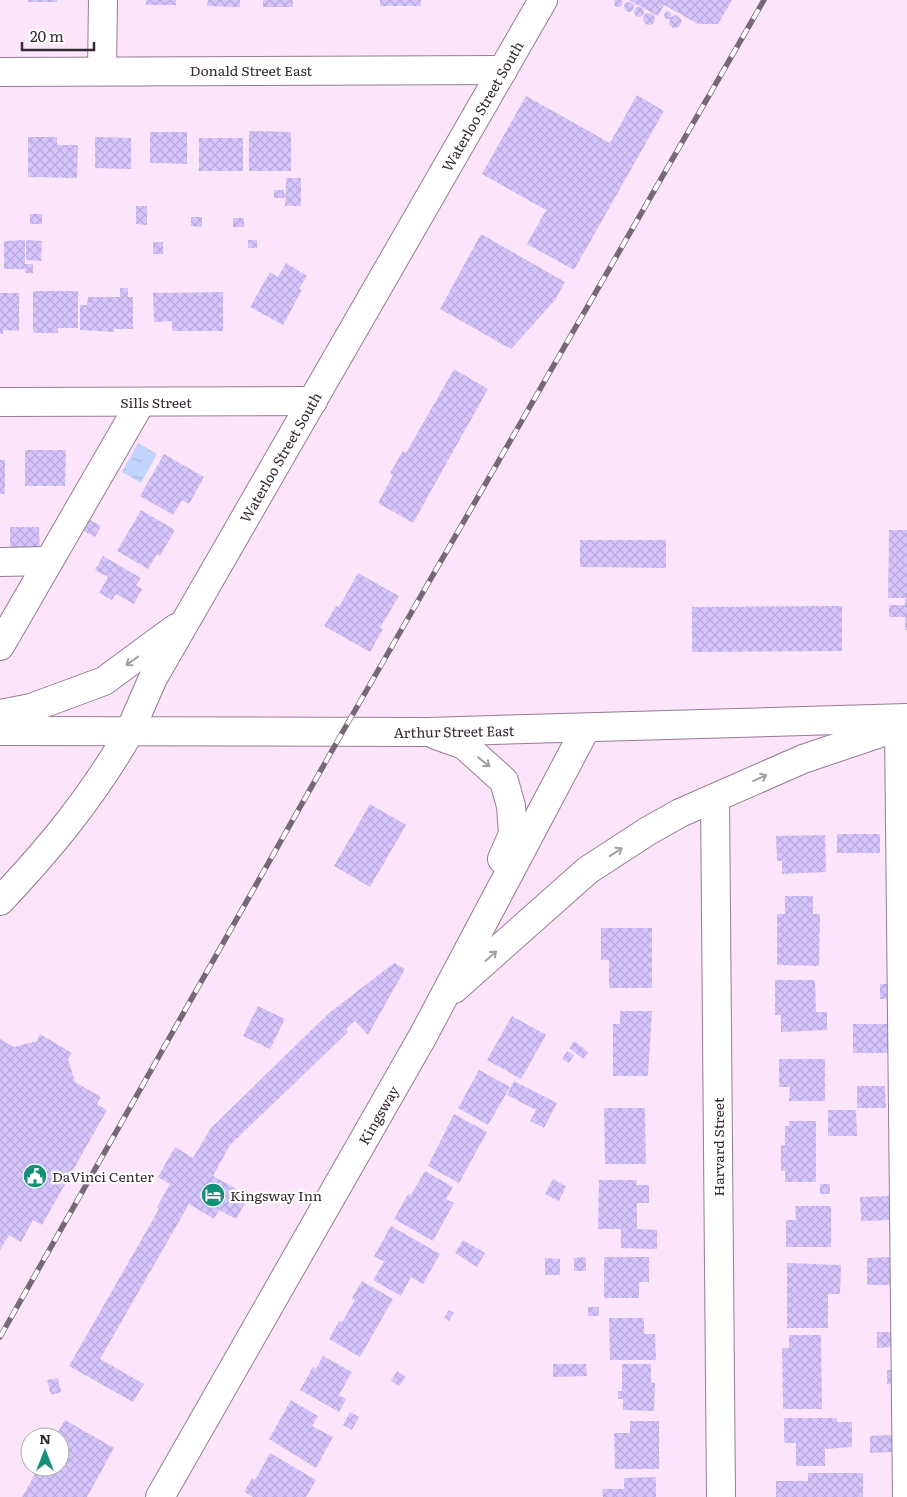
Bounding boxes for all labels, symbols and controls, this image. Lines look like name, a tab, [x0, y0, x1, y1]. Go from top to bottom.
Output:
scale bar	[22, 20, 95, 52]
text: 20 m	[30, 24, 64, 47]
street label: Waterloo Street South	[436, 37, 528, 175]
street label: Donald Street East	[190, 60, 313, 80]
street label: Waterloo Street South	[234, 388, 326, 526]
street label: Sills Street	[120, 392, 192, 412]
one-way arrow	[125, 656, 139, 666]
street label: Arthur Street East	[394, 720, 515, 742]
one-way arrow	[477, 756, 490, 767]
one-way arrow	[752, 772, 767, 782]
one-way arrow	[608, 847, 622, 857]
one-way arrow	[485, 950, 498, 962]
street label: Kingsway	[353, 1081, 403, 1148]
street label: Harvard Street	[708, 1097, 728, 1197]
public building icon: DaVinci Center	[22, 1163, 48, 1189]
place label: DaVinci Center	[52, 1166, 154, 1186]
hotel icon: Kingsway Inn	[200, 1182, 226, 1208]
place label: Kingsway Inn	[230, 1185, 322, 1205]
north arrow	[20, 1427, 70, 1477]
text: N	[39, 1428, 51, 1448]

